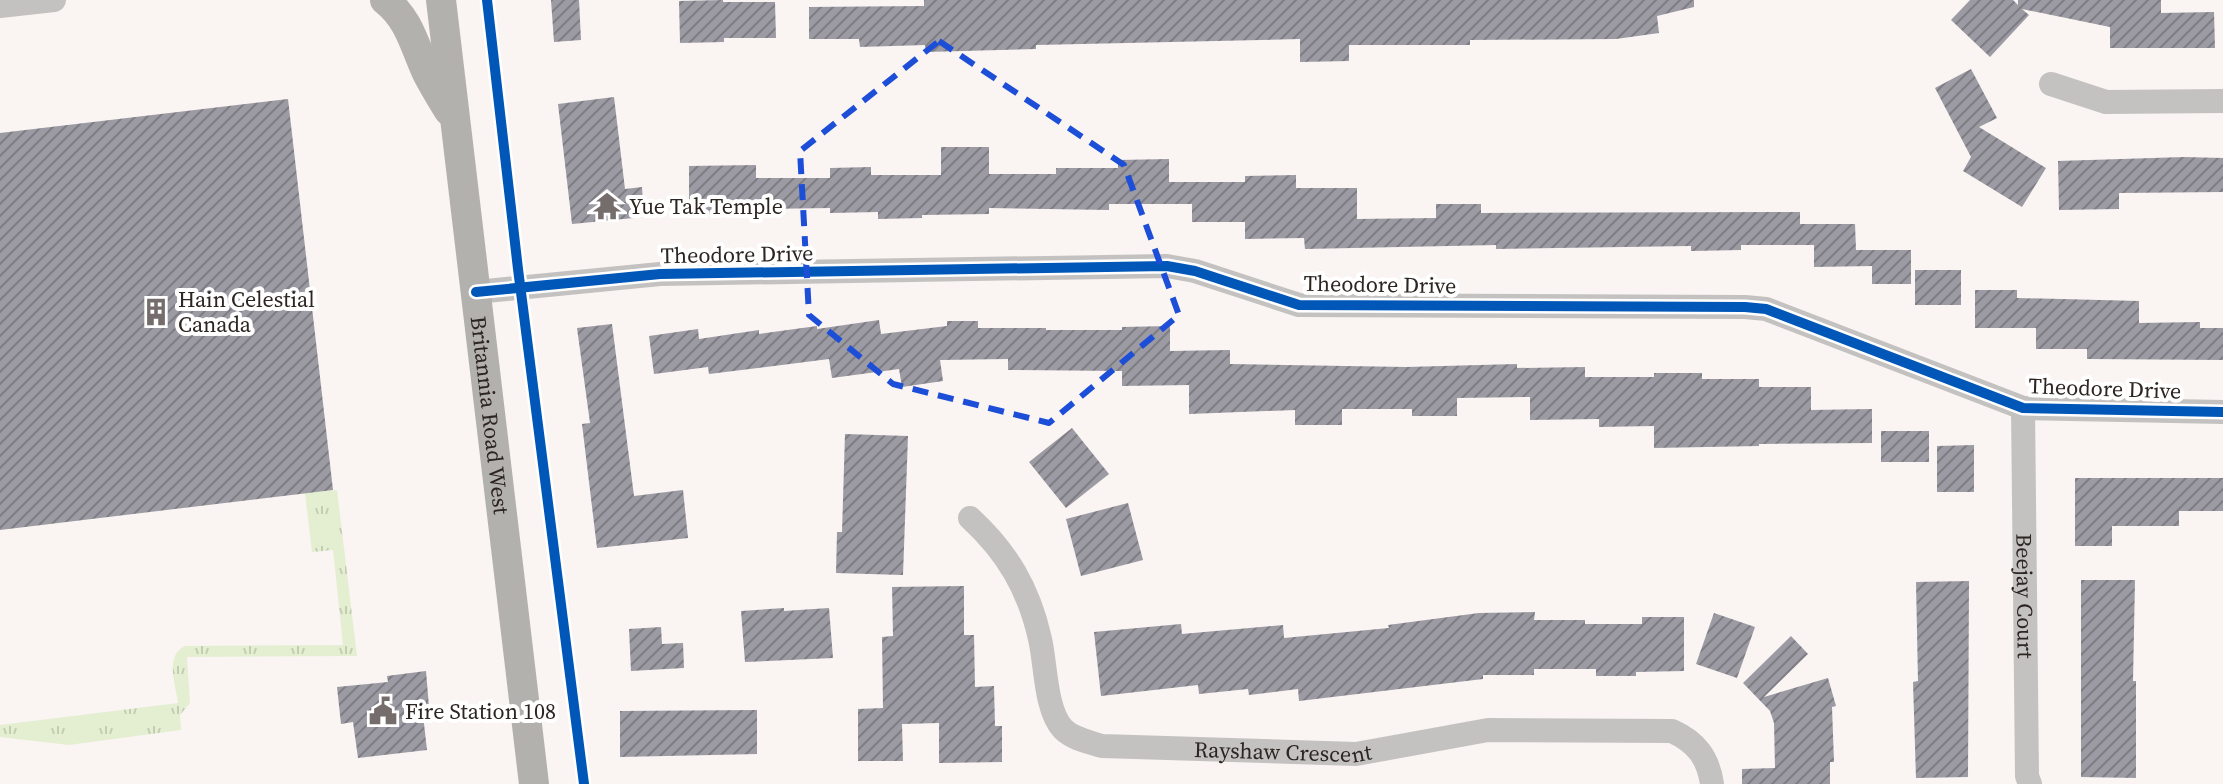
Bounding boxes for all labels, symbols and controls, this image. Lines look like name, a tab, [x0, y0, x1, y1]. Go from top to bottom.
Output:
temple icon: Yue Tak Temple	[592, 191, 622, 221]
place label: Yue Tak Temple	[629, 191, 783, 221]
street label: Theodore Drive	[660, 238, 814, 270]
street label: Theodore Drive	[1303, 268, 1457, 300]
place label: Hain Celestial Canada	[178, 284, 315, 339]
building icon: Hain Celestial Canada	[141, 297, 171, 327]
street label: Britannia Road West	[464, 314, 517, 517]
street label: Theodore Drive	[2028, 370, 2182, 406]
street label: Beejay Court	[2009, 533, 2041, 660]
public building icon: Fire Station 108	[368, 696, 398, 726]
place label: Fire Station 108	[405, 696, 556, 726]
street label: Rayshaw Crescent	[1193, 734, 1375, 770]

